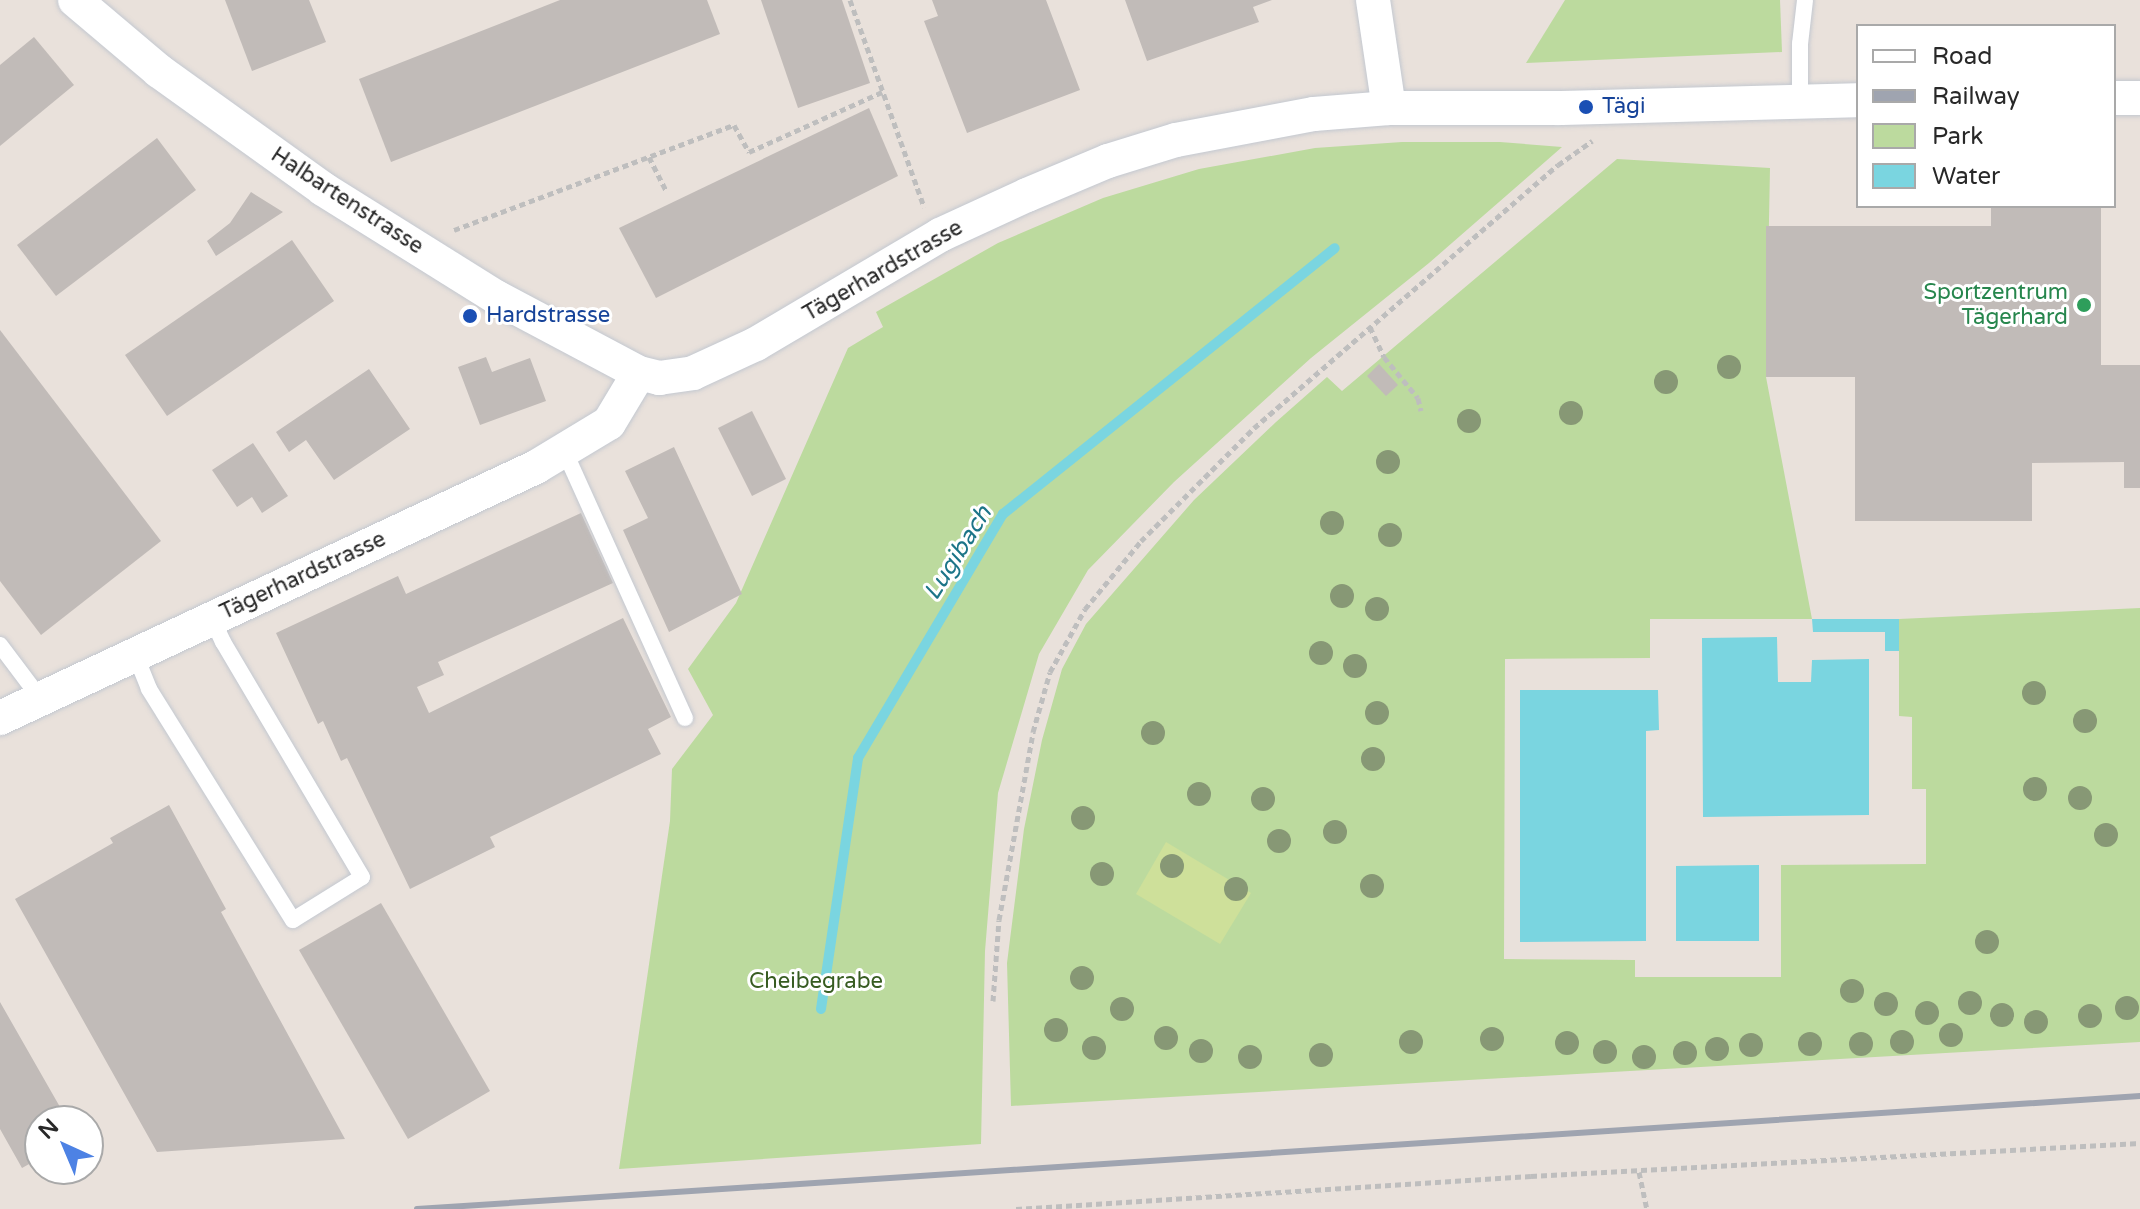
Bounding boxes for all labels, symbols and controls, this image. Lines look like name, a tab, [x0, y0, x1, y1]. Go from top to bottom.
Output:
legend	[1856, 24, 2116, 208]
text: Road	[1932, 42, 1992, 71]
text: Railway	[1932, 82, 2020, 111]
place label: Tägi	[1602, 94, 1645, 120]
marker: Tägi	[1577, 98, 1595, 116]
text: Park	[1932, 122, 1983, 151]
street label: Halbartenstrasse	[266, 142, 428, 260]
text: Water	[1932, 162, 2000, 191]
street label: Tägerhardstrasse	[799, 215, 967, 327]
place label: Sportzentrum Tägerhard	[1924, 279, 2068, 330]
marker: Sportzentrum Tägerhard	[2075, 296, 2093, 314]
place label: Hardstrasse	[486, 303, 610, 329]
marker: Hardstrasse	[461, 307, 479, 325]
water label: Lugibach	[918, 501, 998, 605]
street label: Tägerhardstrasse	[216, 526, 390, 626]
park label: Cheibegrabe	[749, 969, 883, 995]
north arrow	[24, 1105, 104, 1185]
text: N	[33, 1114, 64, 1145]

